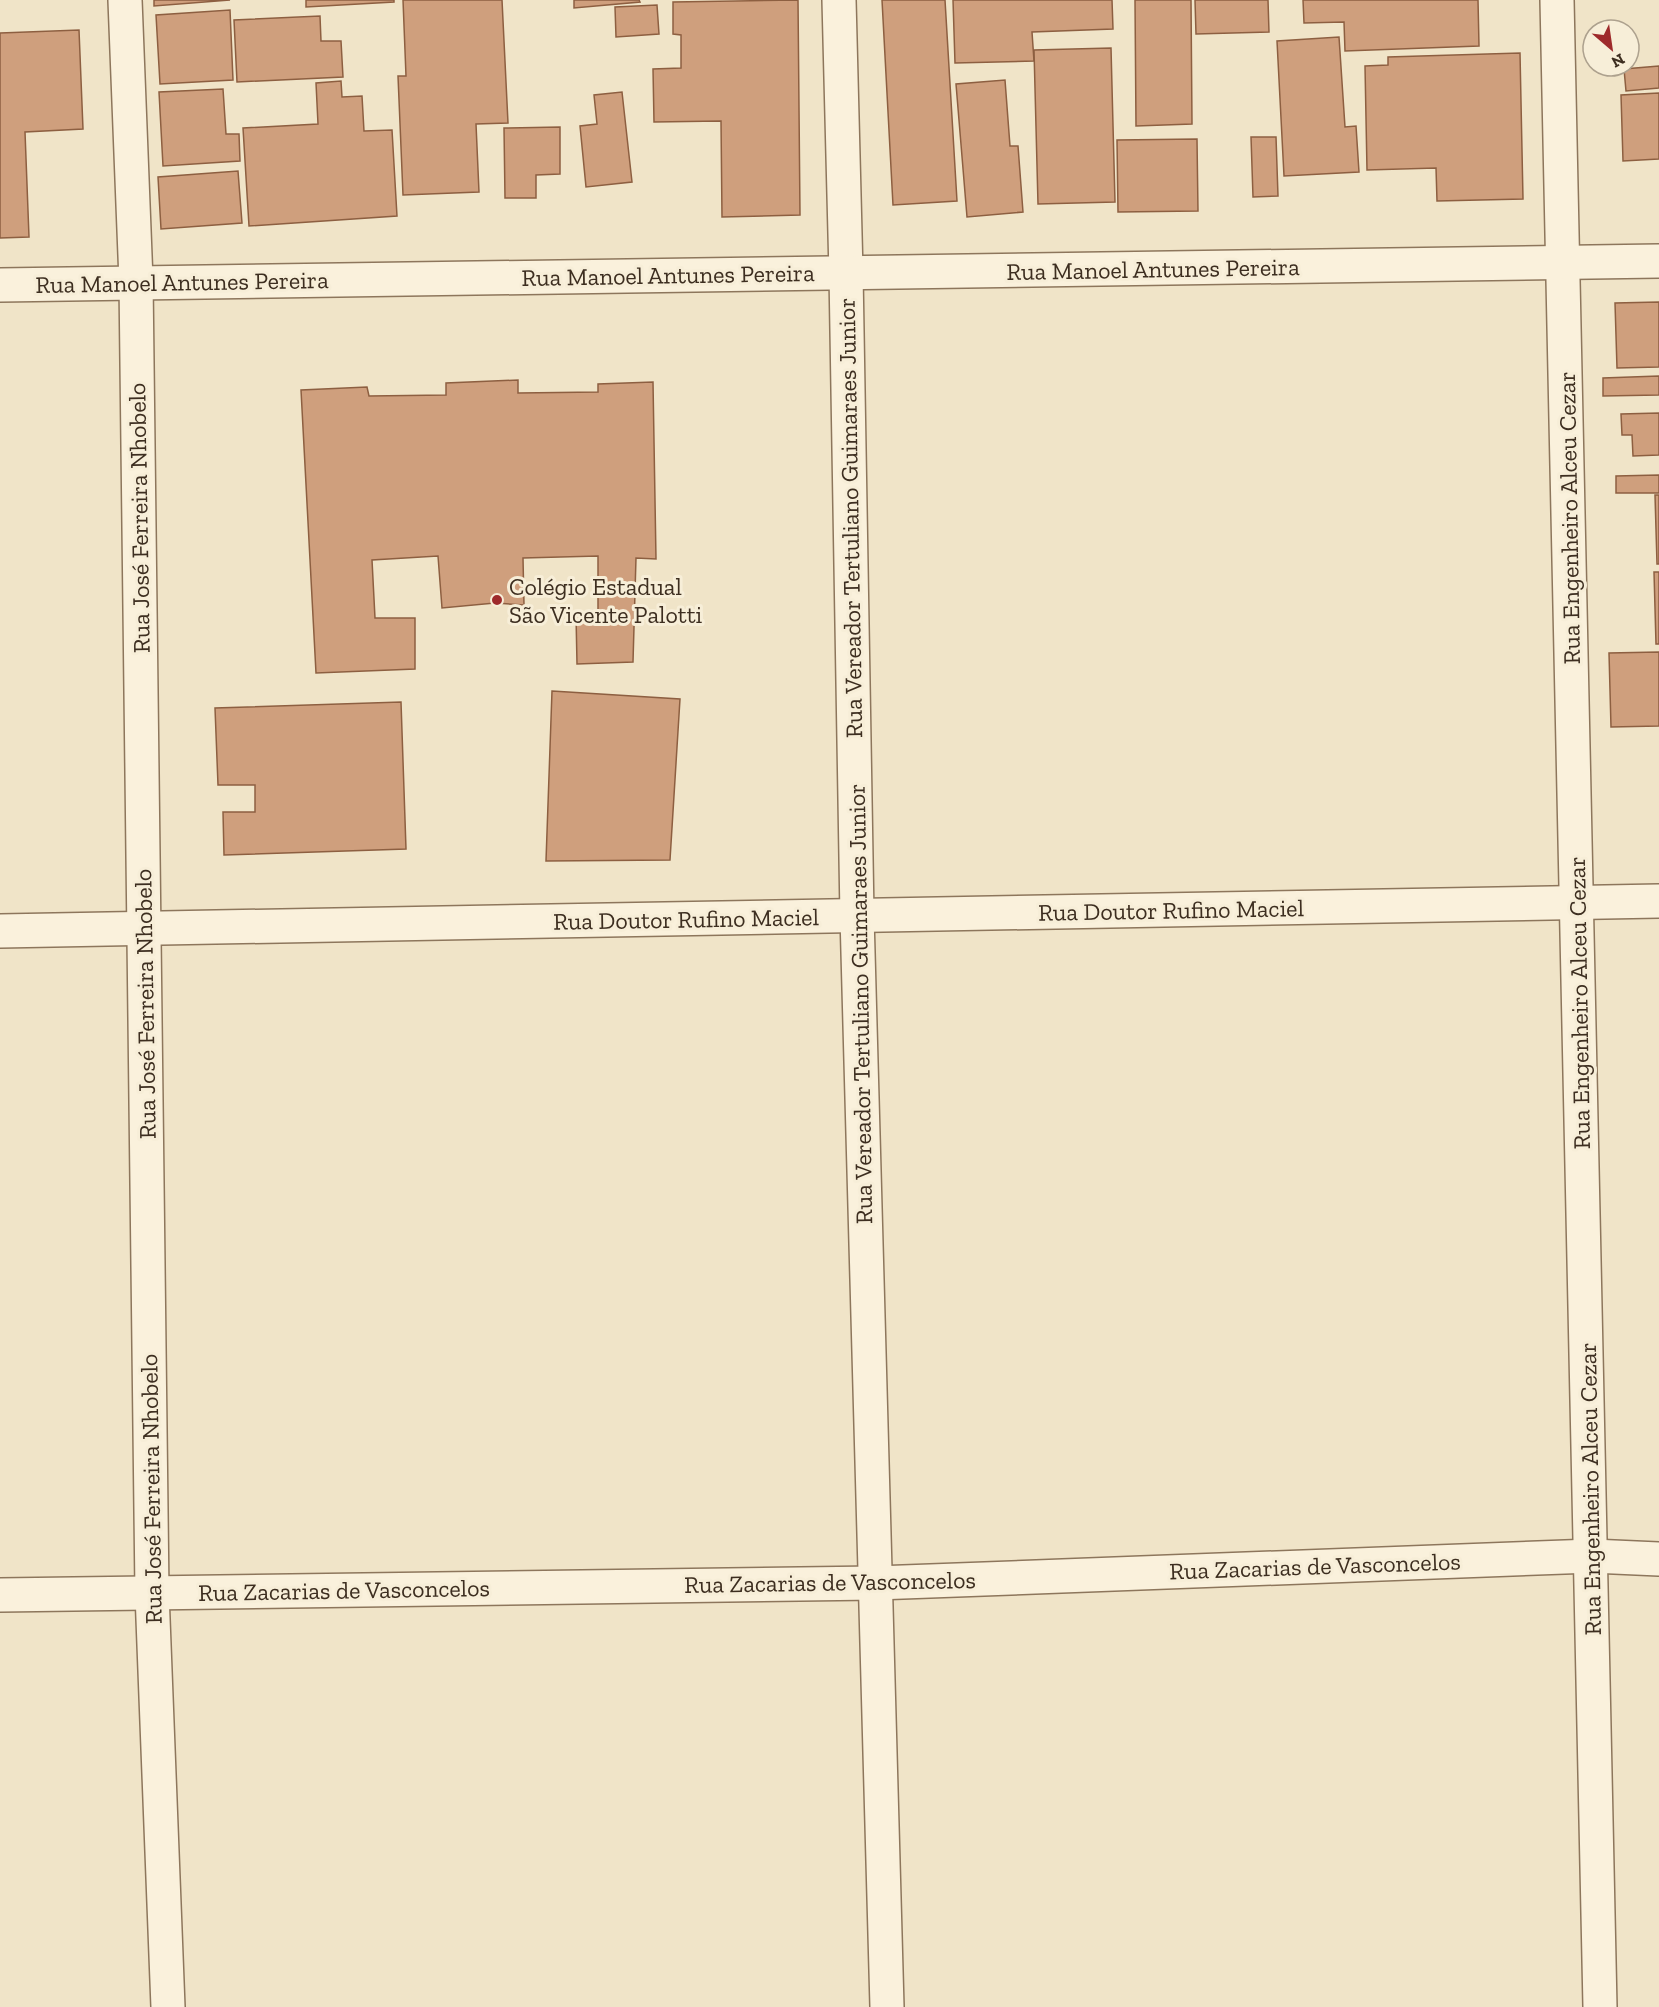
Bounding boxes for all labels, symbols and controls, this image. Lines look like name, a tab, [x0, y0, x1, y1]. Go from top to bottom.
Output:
north arrow	[1581, 18, 1641, 78]
text: N	[1608, 49, 1628, 72]
street label: Rua Manoel Antunes Pereira	[1006, 252, 1300, 286]
street label: Rua Manoel Antunes Pereira	[521, 258, 815, 292]
street label: Rua Manoel Antunes Pereira	[35, 265, 329, 299]
street label: Rua Vereador Tertuliano Guimaraes Junior	[832, 298, 868, 738]
street label: Rua Engenheiro Alceu Cezar	[1552, 371, 1586, 665]
street label: Rua José Ferreira Nhobelo	[122, 383, 156, 653]
place label: Colégio Estadual São Vicente Palotti	[509, 572, 703, 629]
marker: Colégio Estadual São Vicente Palotti	[490, 593, 504, 607]
street label: Rua Vereador Tertuliano Guimaraes Junior	[842, 784, 878, 1224]
street label: Rua Engenheiro Alceu Cezar	[1562, 856, 1596, 1150]
street label: Rua José Ferreira Nhobelo	[128, 869, 162, 1139]
street label: Rua Doutor Rufino Maciel	[1038, 893, 1304, 927]
street label: Rua Doutor Rufino Maciel	[553, 902, 819, 936]
street label: Rua Engenheiro Alceu Cezar	[1573, 1342, 1607, 1636]
street label: Rua José Ferreira Nhobelo	[134, 1354, 168, 1624]
street label: Rua Zacarias de Vasconcelos	[1169, 1546, 1461, 1586]
street label: Rua Zacarias de Vasconcelos	[684, 1565, 976, 1599]
street label: Rua Zacarias de Vasconcelos	[198, 1573, 490, 1607]

